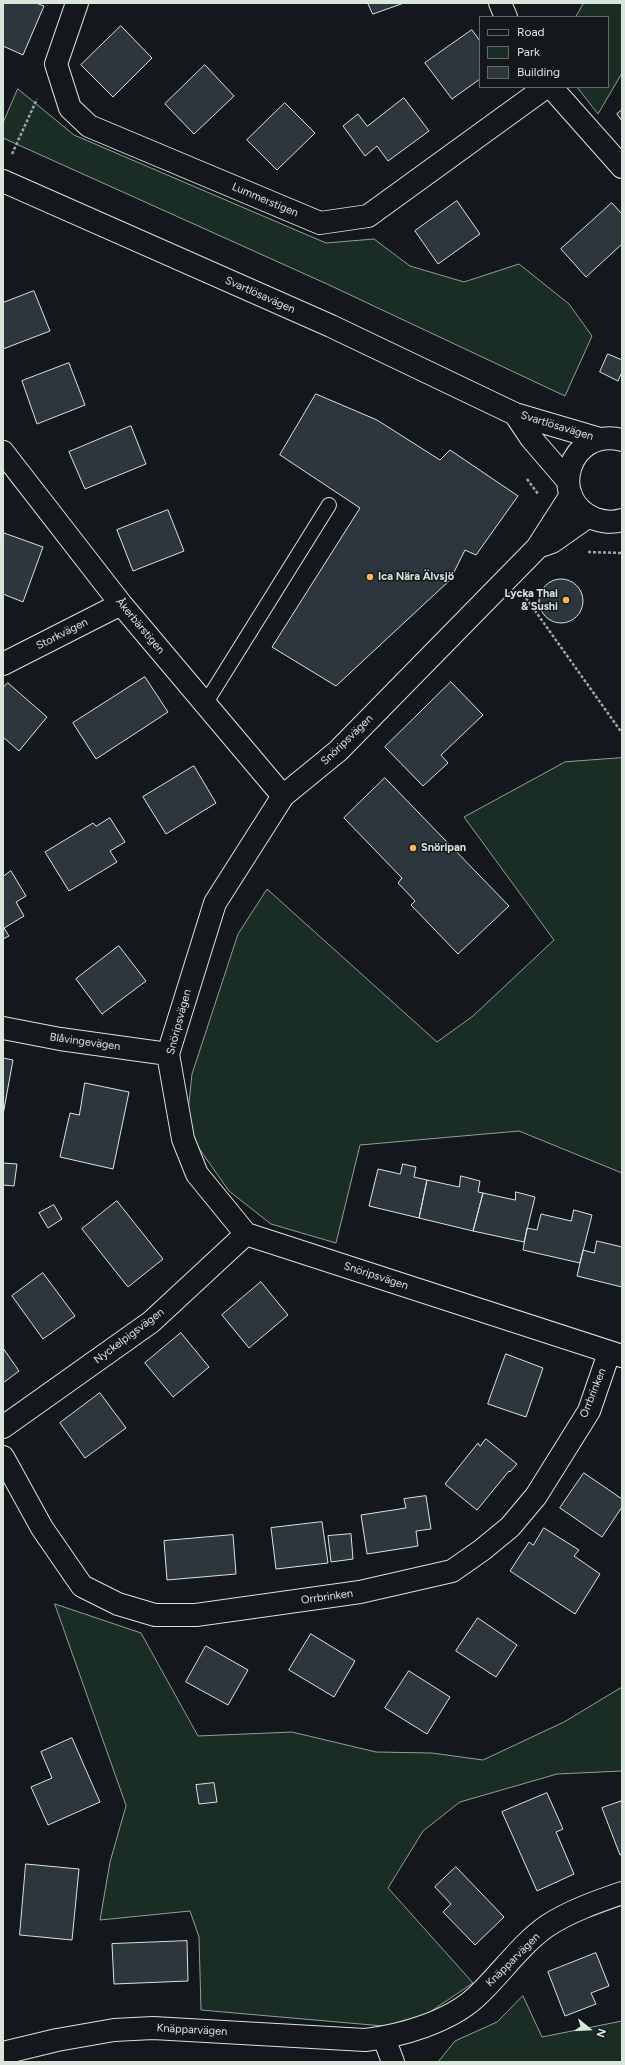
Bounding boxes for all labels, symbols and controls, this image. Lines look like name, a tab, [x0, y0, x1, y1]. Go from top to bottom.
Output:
legend	[479, 16, 609, 88]
text: Road	[517, 25, 545, 39]
text: Park	[517, 45, 540, 59]
text: Building	[517, 65, 560, 79]
street label: Lummerstigen	[230, 180, 300, 220]
street label: Svartlösavägen	[223, 274, 297, 316]
street label: Svartlösavägen	[519, 409, 595, 443]
place label: Ica Nära Älvsjö	[378, 570, 454, 584]
marker: Ica Nära Älvsjö	[365, 572, 375, 582]
place label: Lycka Thai & Sushi	[505, 587, 558, 613]
street label: Åkerbärstigen	[113, 595, 167, 657]
marker: Lycka Thai & Sushi	[561, 595, 571, 605]
street label: Storkvägen	[34, 615, 90, 653]
street label: Snöripsvägen	[318, 712, 376, 768]
place label: Snöripan	[421, 841, 466, 855]
marker: Snöripan	[408, 843, 418, 853]
street label: Snöripsvägen	[164, 988, 194, 1056]
street label: Blåvingevägen	[49, 1031, 121, 1053]
street label: Snöripsvägen	[342, 1259, 410, 1293]
street label: Nyckelpigsvägen	[91, 1305, 167, 1367]
street label: Orrbrinken	[577, 1366, 609, 1420]
street label: Orrbrinken	[300, 1587, 354, 1607]
street label: Knäpparvägen	[483, 1930, 543, 1990]
north arrow	[569, 2009, 609, 2049]
street label: Knäpparvägen	[156, 2022, 228, 2038]
text: N	[593, 2027, 608, 2039]

